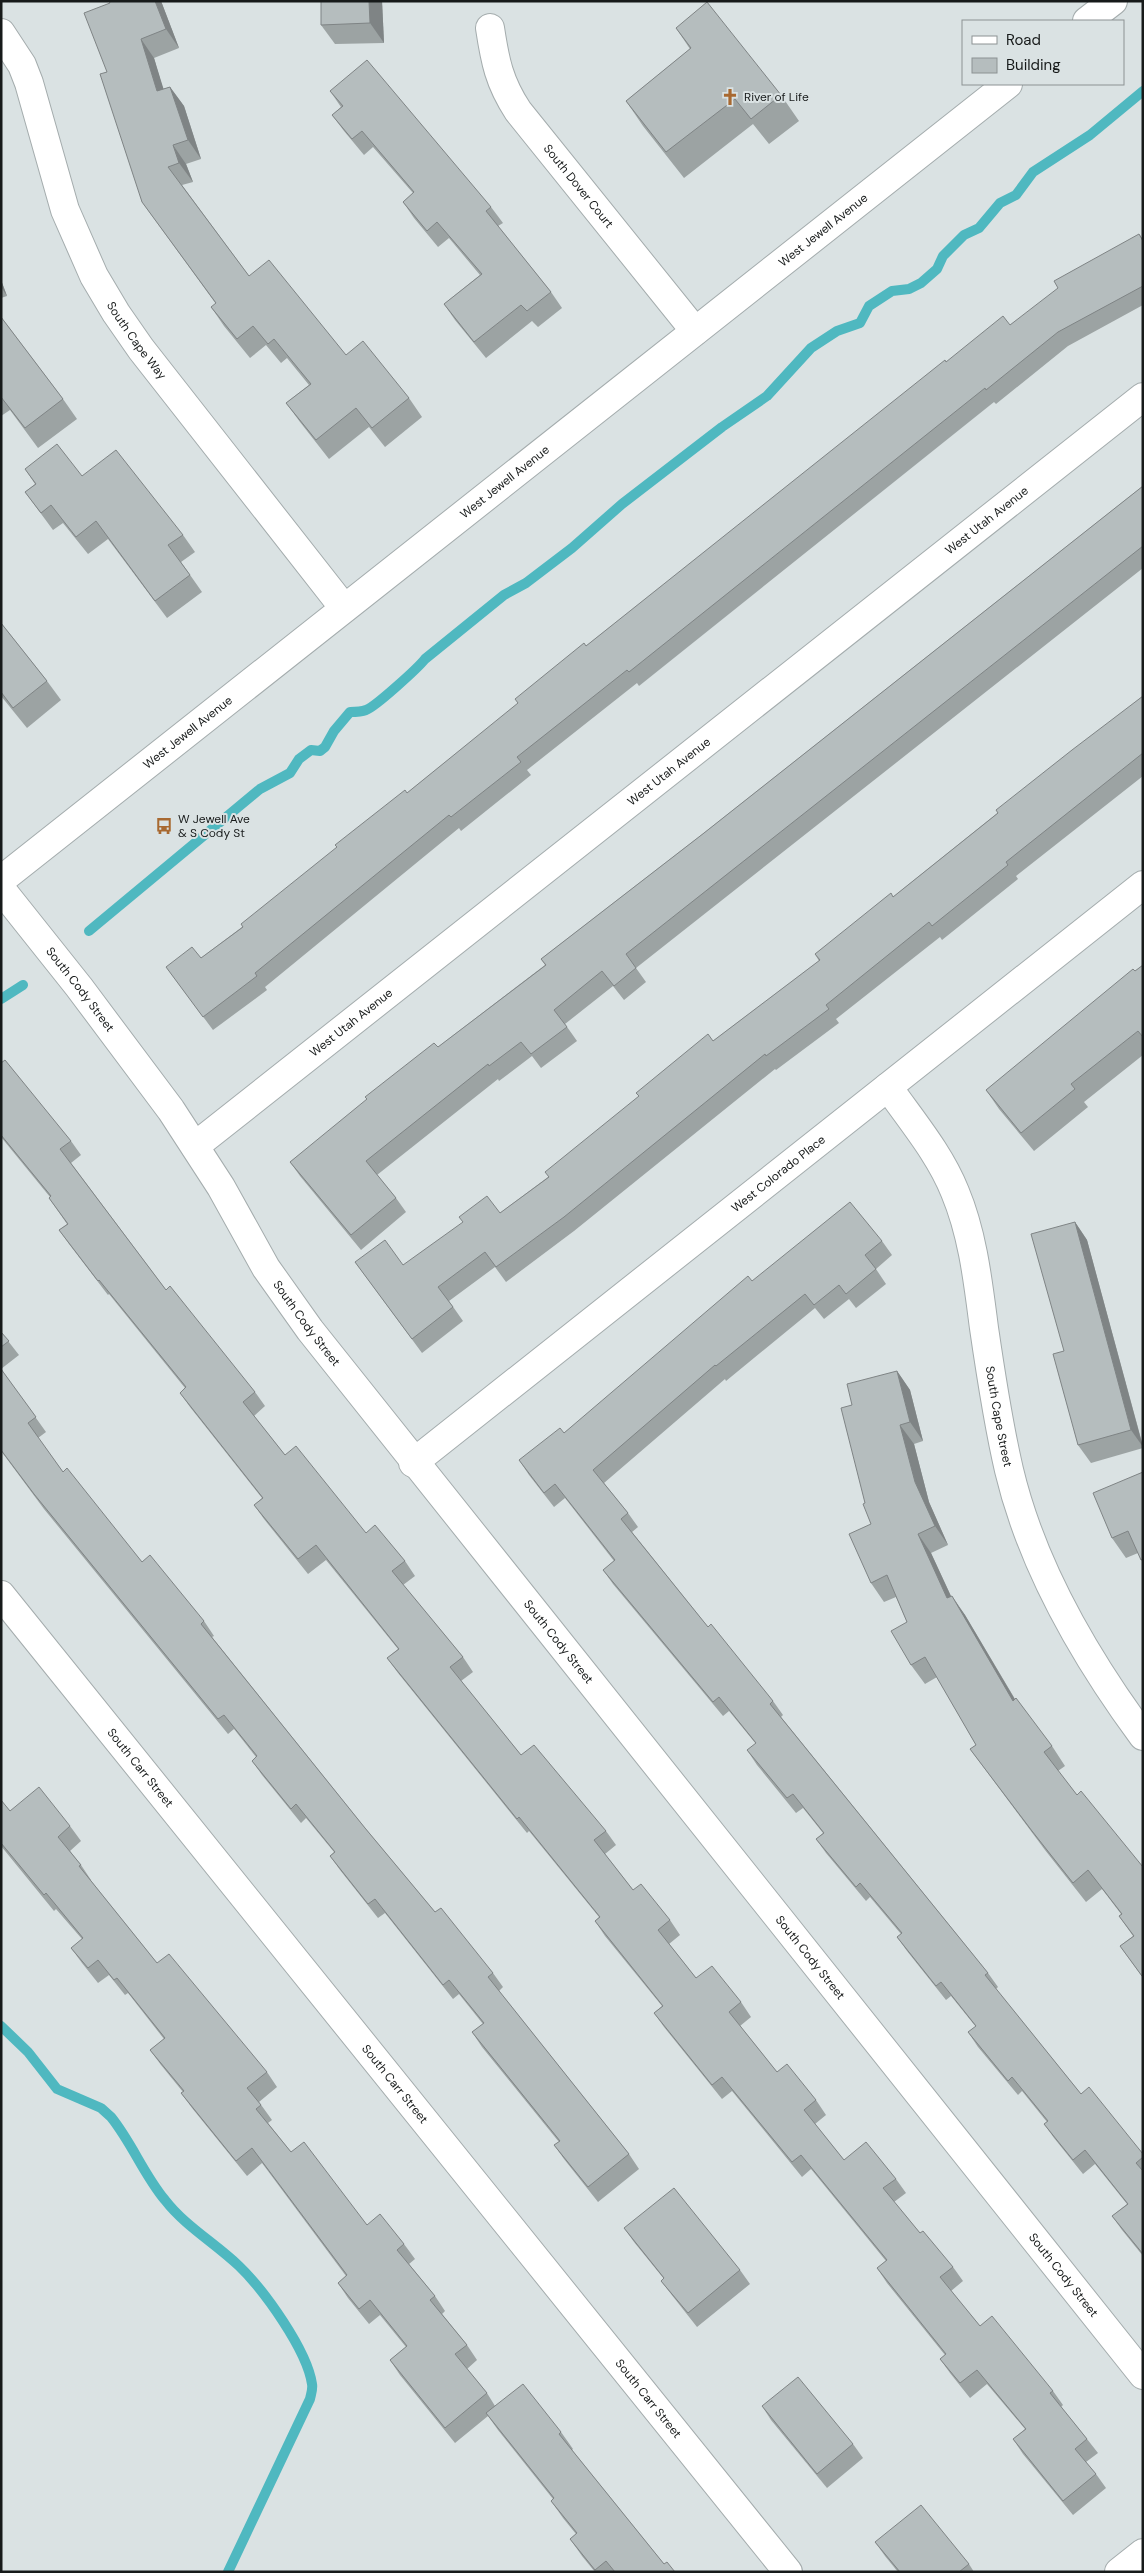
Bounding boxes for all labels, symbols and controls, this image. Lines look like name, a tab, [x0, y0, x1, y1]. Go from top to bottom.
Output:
legend	[962, 20, 1124, 85]
text: Road	[1006, 30, 1041, 50]
text: Building	[1006, 55, 1061, 75]
church icon: River of Life	[720, 87, 740, 107]
place label: River of Life	[744, 89, 809, 105]
street label: South Dover Court	[540, 141, 617, 232]
street label: West Jewell Avenue	[775, 190, 871, 270]
street label: South Cape Way	[103, 299, 170, 383]
street label: West Jewell Avenue	[457, 442, 553, 522]
street label: West Utah Avenue	[942, 483, 1032, 558]
street label: West Jewell Avenue	[140, 692, 236, 773]
street label: West Utah Avenue	[624, 734, 714, 809]
place label: W Jewell Ave & S Cody St	[178, 811, 250, 841]
bus stop icon: W Jewell Ave & S Cody St	[154, 816, 174, 836]
street label: South Cody Street	[42, 944, 118, 1035]
street label: West Utah Avenue	[306, 985, 396, 1060]
street label: West Colorado Place	[728, 1131, 829, 1216]
street label: South Cody Street	[269, 1277, 344, 1370]
street label: South Cape Street	[982, 1365, 1016, 1469]
street label: South Cody Street	[520, 1596, 597, 1687]
street label: South Carr Street	[104, 1725, 177, 1811]
street label: South Cody Street	[772, 1912, 849, 2003]
street label: South Carr Street	[358, 2041, 432, 2127]
street label: South Cody Street	[1025, 2230, 1102, 2321]
street label: South Carr Street	[612, 2356, 685, 2442]

